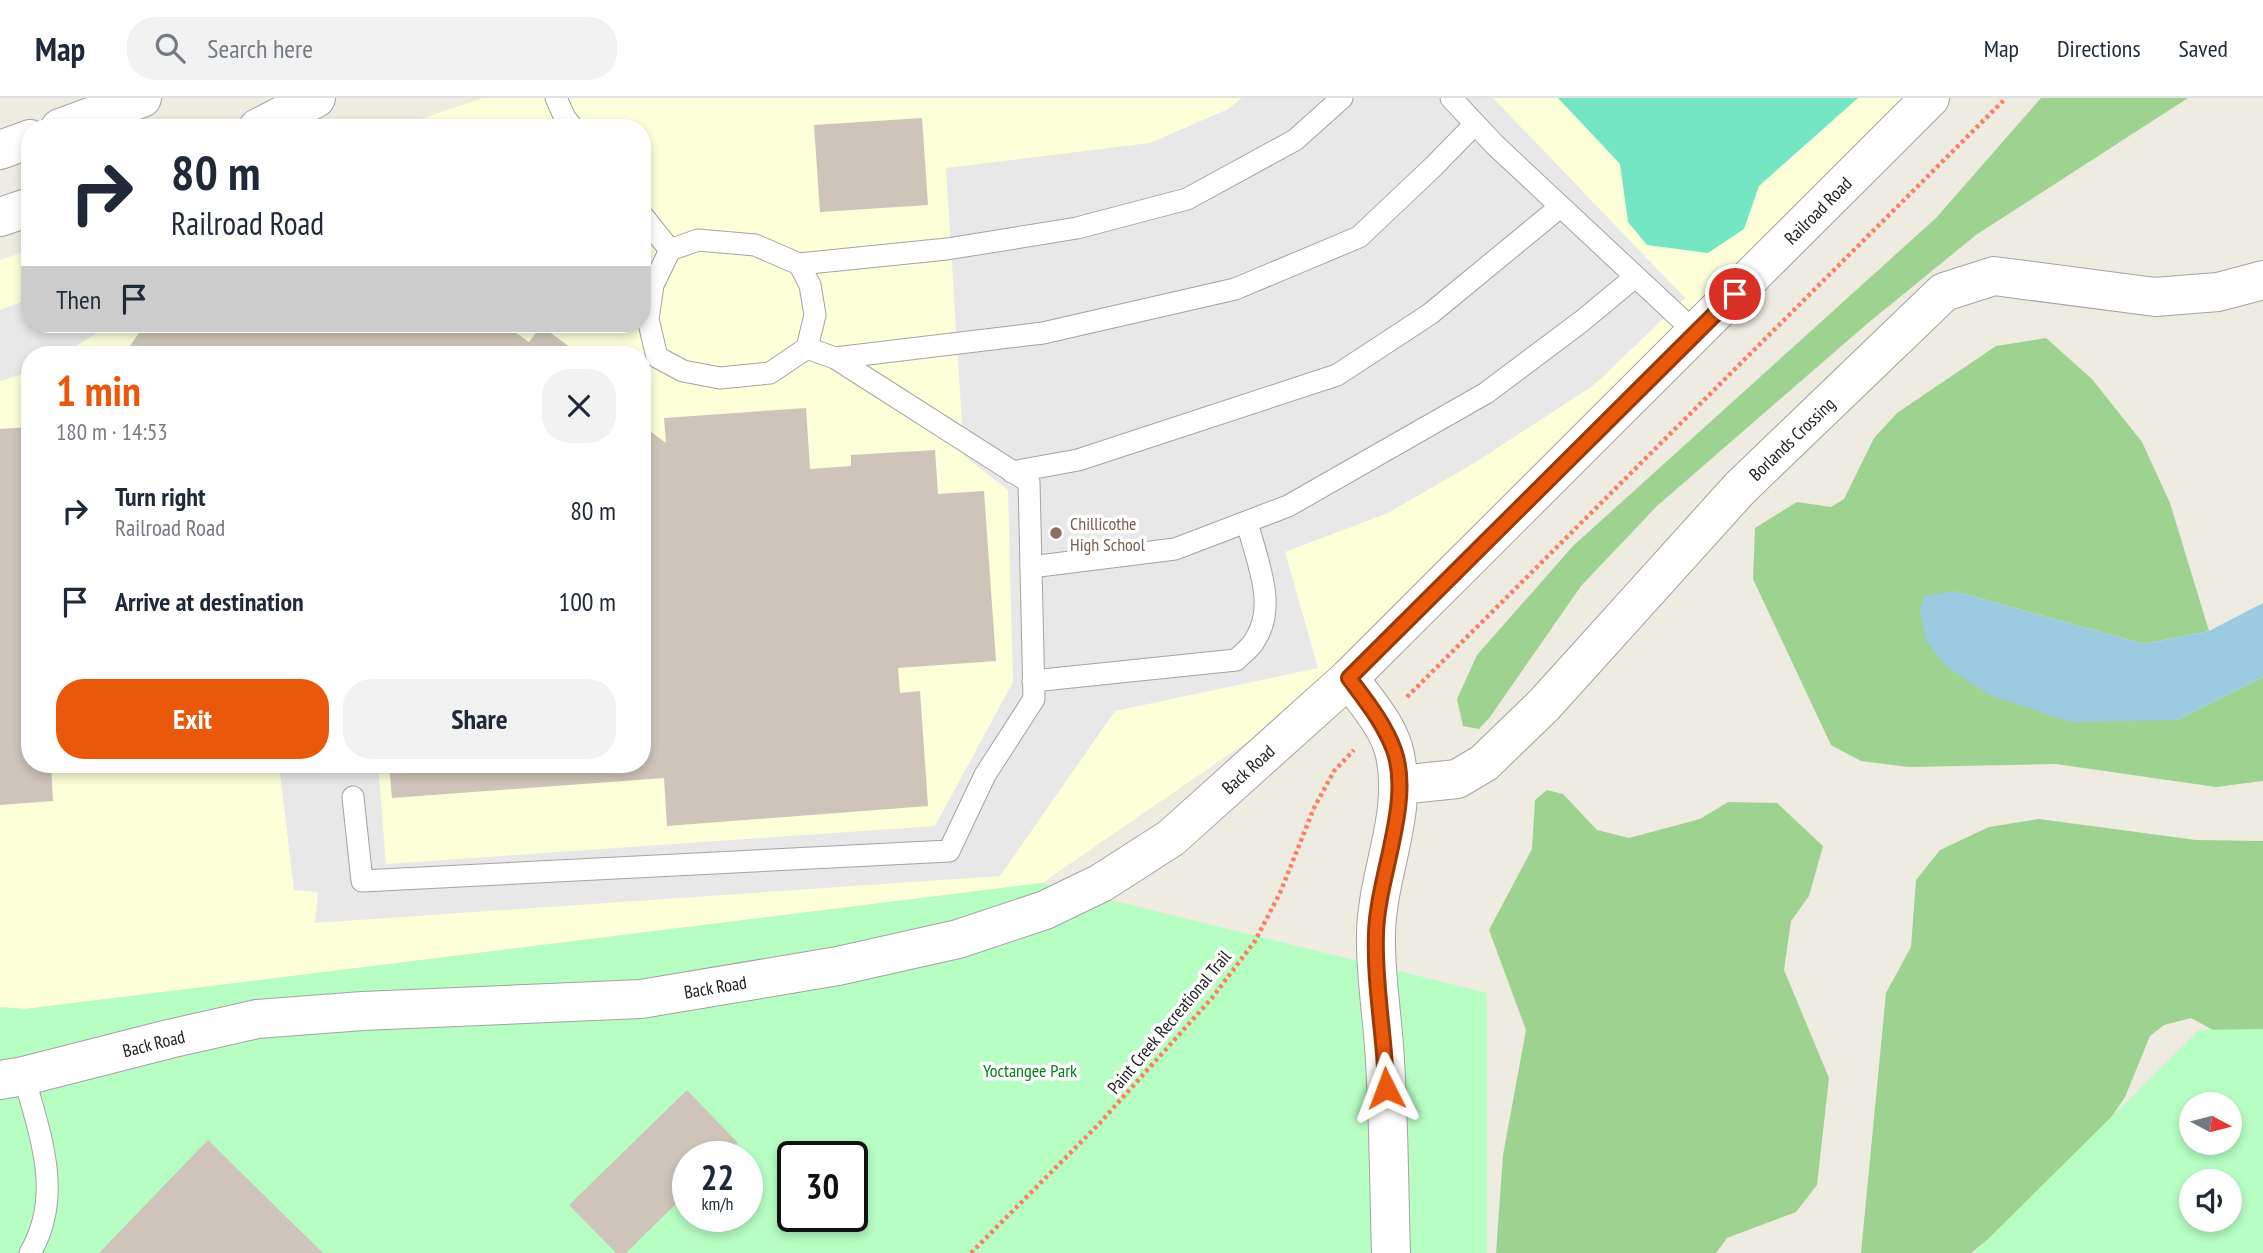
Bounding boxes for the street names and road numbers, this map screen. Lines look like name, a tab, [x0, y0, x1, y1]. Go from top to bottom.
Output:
street label: Railroad Road	[1779, 172, 1856, 249]
street label: Borlands Crossing	[1744, 392, 1839, 485]
street label: Back Road	[1217, 739, 1279, 799]
street label: Paint Creek Recreational Trail	[1102, 945, 1236, 1099]
street label: Back Road	[682, 970, 748, 1003]
street label: Back Road	[120, 1024, 187, 1062]

